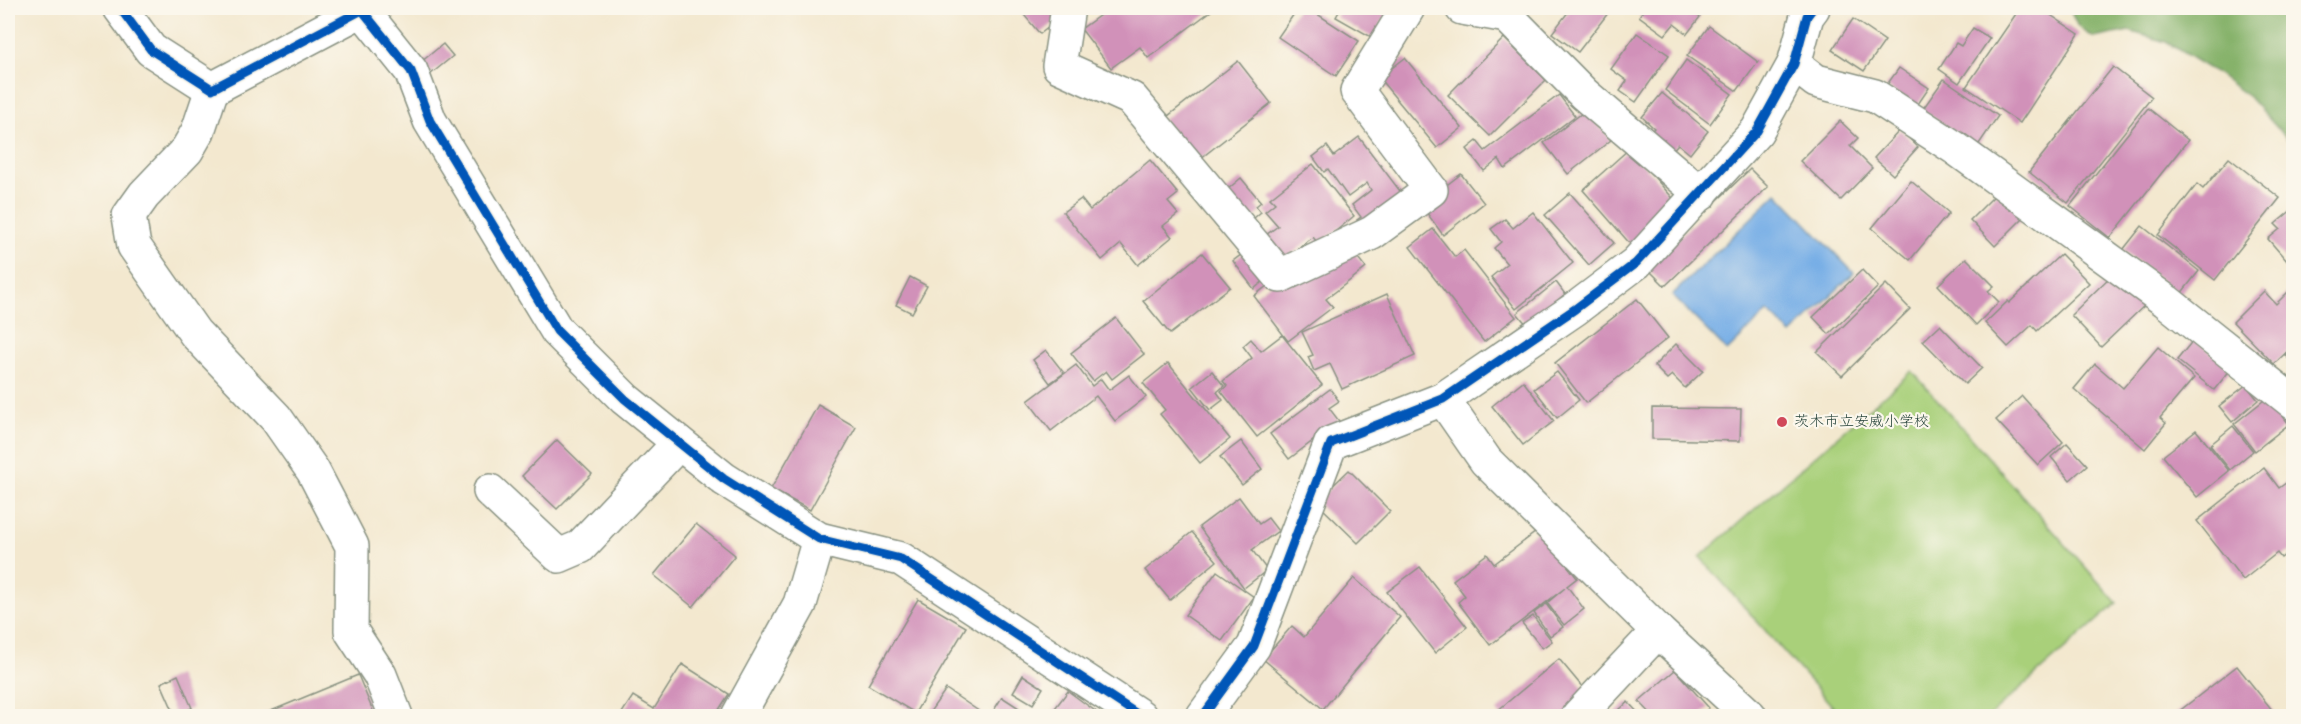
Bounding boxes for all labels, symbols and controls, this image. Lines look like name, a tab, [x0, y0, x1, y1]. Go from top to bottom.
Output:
place label: 茨木市立安威小学校	[1794, 410, 1929, 434]
marker: 茨木市立安威小学校	[1775, 415, 1789, 429]

